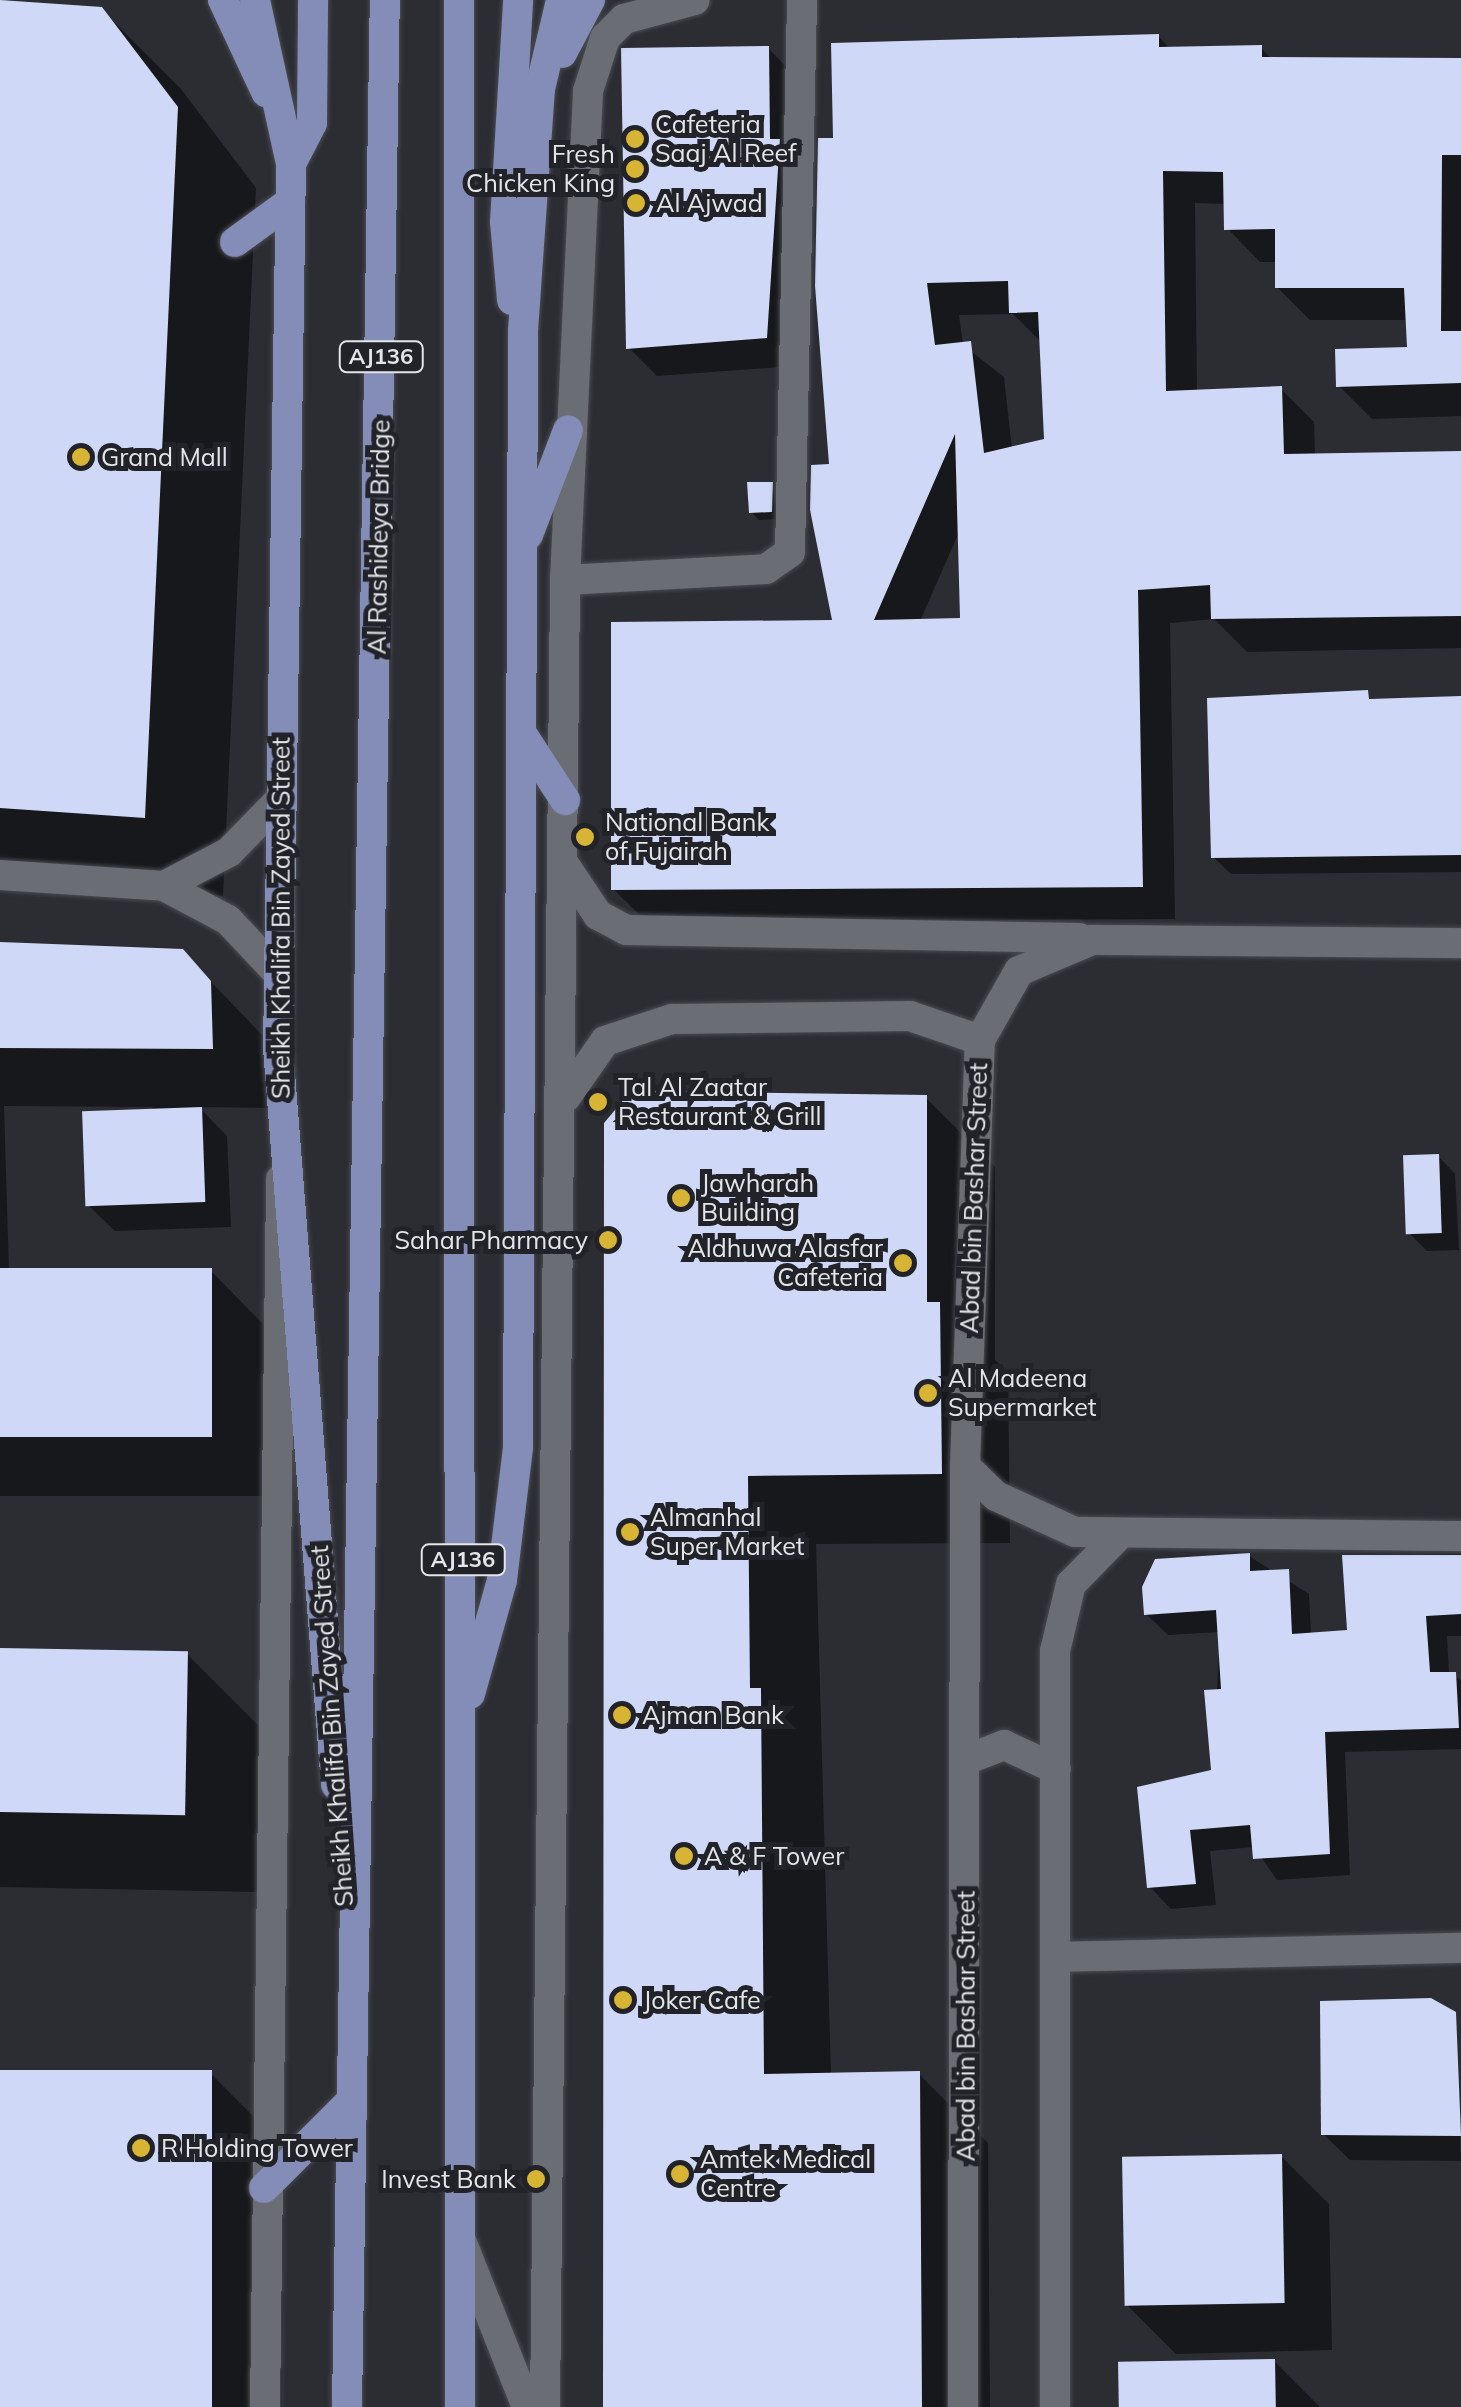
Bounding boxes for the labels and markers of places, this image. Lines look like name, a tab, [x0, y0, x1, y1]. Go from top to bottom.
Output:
place label: Cafeteria Saaj Al Reef	[655, 110, 797, 169]
marker: Cafeteria Saaj Al Reef	[624, 128, 646, 150]
place label: Fresh Chicken King	[466, 140, 615, 199]
marker: Fresh Chicken King	[624, 158, 646, 180]
place label: Al Ajwad	[656, 188, 763, 218]
marker: Al Ajwad	[625, 192, 647, 214]
place label: Grand Mall	[101, 442, 228, 472]
marker: Grand Mall	[70, 446, 92, 468]
place label: National Bank of Fujairah	[605, 808, 769, 867]
marker: National Bank of Fujairah	[574, 826, 596, 848]
place label: Tal Al Zaatar Restaurant & Grill	[618, 1073, 821, 1132]
marker: Tal Al Zaatar Restaurant & Grill	[587, 1091, 609, 1113]
place label: Jawharah Building	[701, 1169, 814, 1228]
marker: Jawharah Building	[670, 1187, 692, 1209]
place label: Sahar Pharmacy	[394, 1225, 588, 1255]
marker: Sahar Pharmacy	[597, 1229, 619, 1251]
place label: Aldhuwa Alasfar Cafeteria	[687, 1234, 883, 1293]
marker: Aldhuwa Alasfar Cafeteria	[892, 1252, 914, 1274]
place label: Al Madeena Supermarket	[948, 1364, 1097, 1423]
marker: Al Madeena Supermarket	[917, 1382, 939, 1404]
place label: Almanhal Super Market	[650, 1503, 805, 1562]
marker: Almanhal Super Market	[619, 1521, 641, 1543]
place label: Ajman Bank	[642, 1700, 784, 1730]
marker: Ajman Bank	[611, 1704, 633, 1726]
place label: A & F Tower	[704, 1841, 844, 1871]
marker: A & F Tower	[673, 1845, 695, 1867]
place label: Joker Cafe	[643, 1985, 761, 2015]
marker: Joker Cafe	[612, 1989, 634, 2011]
place label: R Holding Tower	[161, 2133, 353, 2163]
marker: R Holding Tower	[130, 2137, 152, 2159]
place label: Amtek Medical Centre	[700, 2145, 871, 2204]
marker: Amtek Medical Centre	[669, 2163, 691, 2185]
place label: Invest Bank	[381, 2164, 516, 2194]
marker: Invest Bank	[525, 2168, 547, 2190]

